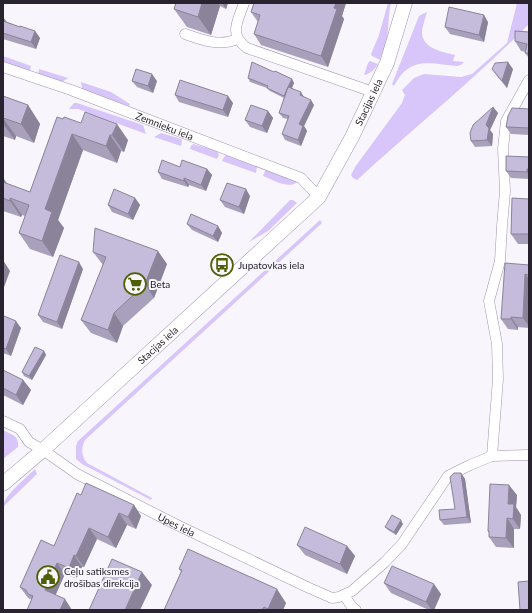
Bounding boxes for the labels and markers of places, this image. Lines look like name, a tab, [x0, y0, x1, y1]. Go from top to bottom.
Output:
bus stop icon: Jupatovkas iela	[209, 252, 235, 278]
place label: Jupatovkas iela	[238, 259, 304, 271]
supermarket icon: Beta	[122, 271, 148, 297]
place label: Beta	[150, 278, 170, 290]
public building icon: Ceļu satiksmes drošības direkcija	[35, 564, 61, 590]
place label: Ceļu satiksmes drošības direkcija	[64, 565, 139, 589]

